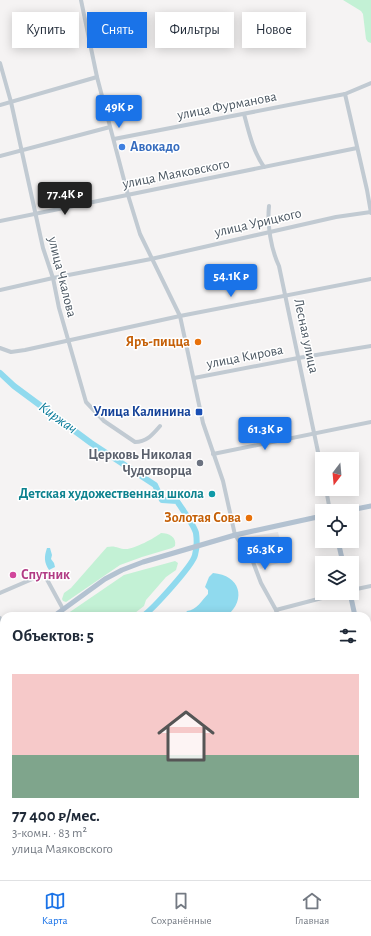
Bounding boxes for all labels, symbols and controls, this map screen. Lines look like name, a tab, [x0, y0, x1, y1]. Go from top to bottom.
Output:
chip: Купить	[12, 12, 79, 48]
chip: Снять	[87, 12, 147, 48]
chip: Фильтры	[155, 12, 234, 48]
chip: Новое	[242, 12, 306, 48]
street label: улица Фурманова	[175, 89, 278, 123]
pin: 49K ₽	[91, 95, 147, 129]
text: 49K ₽	[105, 101, 133, 114]
place label: Авокадо	[130, 140, 180, 154]
marker: Авокадо	[117, 142, 127, 152]
street label: улица Маяковского	[120, 157, 231, 191]
pin: 77.4K ₽	[28, 182, 102, 216]
text: 77.4K ₽	[47, 188, 83, 201]
street label: улица Урицкого	[212, 206, 303, 240]
street label: улица Чкалова	[45, 234, 79, 319]
pin: 54.1K ₽	[194, 264, 268, 298]
text: 54.1K ₽	[213, 270, 249, 283]
street label: Лесная улица	[291, 297, 321, 375]
place label: Яръ-пицца	[126, 335, 190, 349]
marker: Яръ-пицца	[193, 337, 203, 347]
street label: улица Кирова	[205, 343, 285, 371]
water label: Киржач	[36, 399, 80, 437]
place label: Улица Калинина	[93, 405, 191, 419]
marker: Улица Калинина	[194, 407, 204, 417]
pin: 61.3K ₽	[228, 417, 302, 451]
text: 61.3K ₽	[247, 423, 283, 436]
place label: Церковь Николая Чудотворца	[88, 448, 192, 478]
north arrow	[315, 452, 359, 496]
map controls	[315, 452, 359, 600]
marker: Церковь Николая Чудотворца	[195, 458, 205, 468]
place label: Детская художественная школа	[19, 487, 204, 501]
marker: Детская художественная школа	[207, 489, 217, 499]
button: locate	[315, 504, 359, 548]
place label: Золотая Сова	[164, 511, 241, 525]
marker: Золотая Сова	[244, 513, 254, 523]
pin: 56.3K ₽	[228, 537, 302, 571]
text: 56.3K ₽	[247, 543, 283, 556]
button: layers	[315, 556, 359, 600]
place label: Спутник	[21, 568, 70, 582]
marker: Спутник	[8, 570, 18, 580]
icon: filters	[337, 625, 359, 647]
text: Объектов: 5	[12, 627, 94, 644]
icon: home	[150, 700, 222, 772]
text: 77 400 ₽/мес.	[12, 807, 100, 824]
text: 3-комн. · 83 m²	[12, 827, 87, 840]
text: улица Маяковского	[12, 843, 113, 856]
tab: Карта	[42, 890, 67, 927]
tab: Сохранённые	[151, 890, 212, 927]
tab: Главная	[295, 890, 329, 927]

